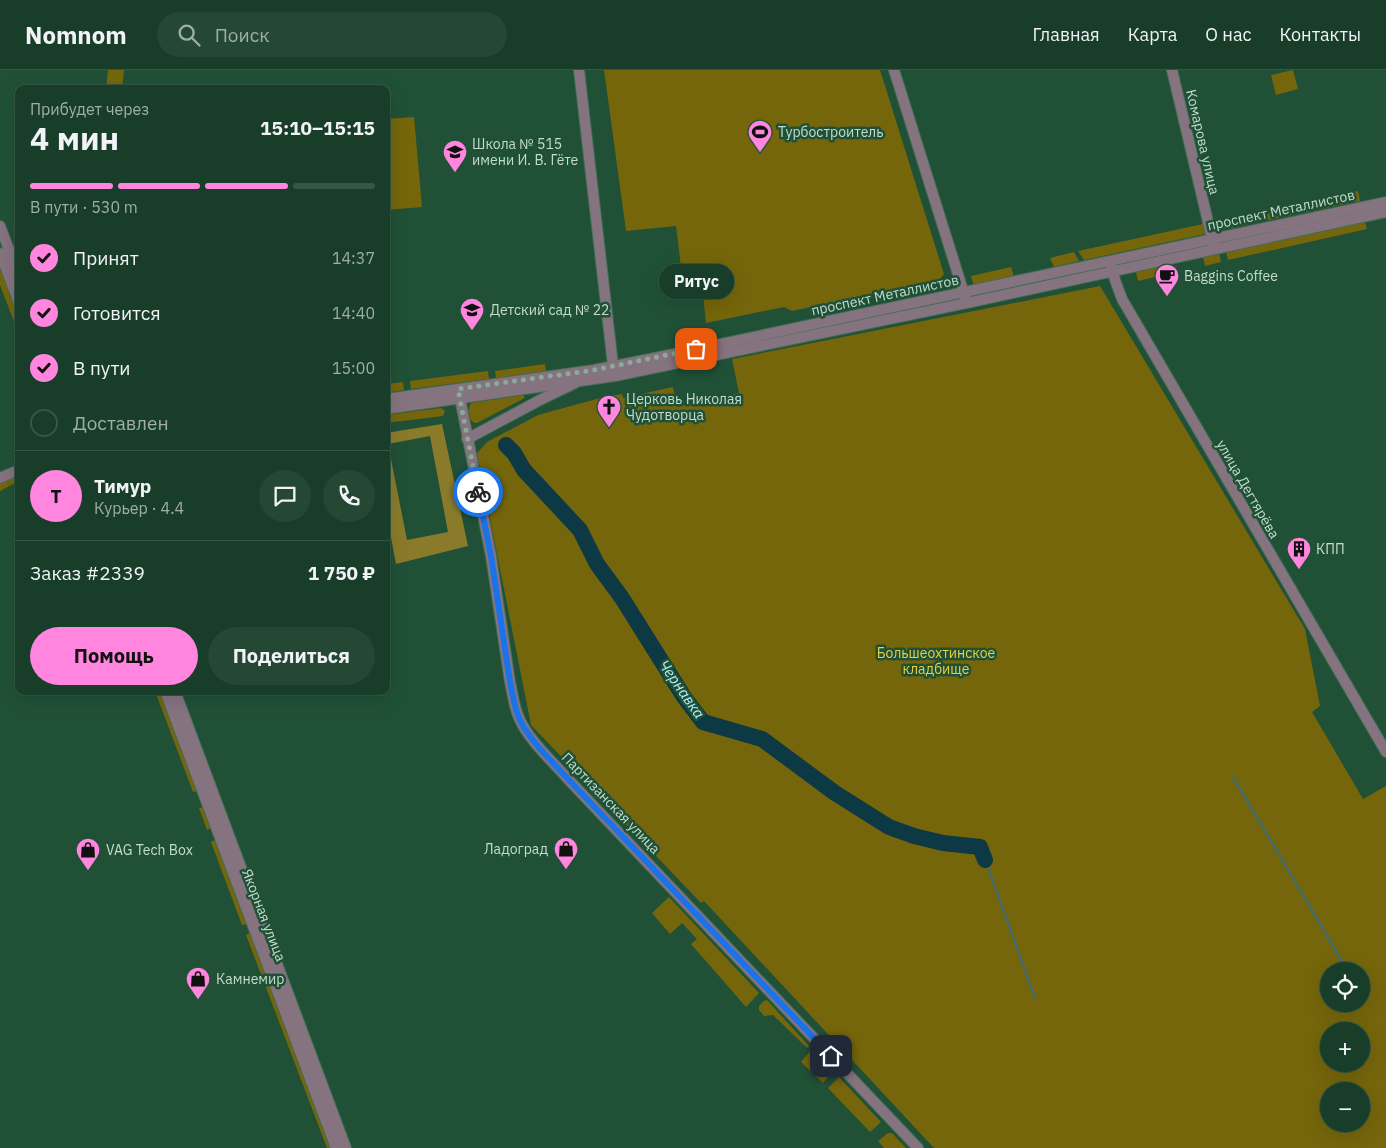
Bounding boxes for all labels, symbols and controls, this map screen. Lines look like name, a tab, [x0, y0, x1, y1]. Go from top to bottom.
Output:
search box	[157, 12, 507, 57]
text: Nomnom	[25, 19, 127, 51]
icon: search	[175, 21, 203, 49]
text: Поиск	[215, 23, 270, 47]
text: Главная	[1032, 23, 1100, 46]
text: Карта	[1128, 23, 1177, 46]
text: О нас	[1205, 23, 1252, 46]
text: Контакты	[1280, 23, 1361, 46]
street label: Комарова улица	[1182, 88, 1224, 197]
text: Прибудет через	[30, 99, 149, 119]
text: 15:10–15:15	[260, 116, 375, 140]
text: 4 мин	[30, 117, 119, 159]
sports icon: Турбостроитель	[747, 119, 773, 153]
place label: Турбостроитель	[778, 123, 884, 141]
place label: Школа № 515 имени И. В. Гёте	[472, 135, 579, 169]
school or university icon: Школа № 515 имени И. В. Гёте	[442, 139, 468, 173]
street label: проспект Металлистов	[1206, 186, 1356, 234]
text: В пути · 530 m	[30, 197, 138, 217]
icon: check	[30, 244, 58, 272]
text: Принят	[73, 246, 139, 270]
text: 14:37	[332, 248, 375, 268]
cafe icon: Baggins Coffee	[1154, 263, 1180, 297]
callout: Ритус	[658, 264, 734, 299]
place label: Baggins Coffee	[1184, 267, 1278, 285]
text: Ритус	[674, 271, 719, 291]
street label: проспект Металлистов	[810, 271, 960, 319]
school or university icon: Детский сад № 22	[459, 297, 485, 331]
icon: check	[30, 299, 58, 327]
text: Готовится	[73, 301, 161, 325]
place label: Детский сад № 22	[490, 301, 610, 319]
text: 14:40	[332, 303, 375, 323]
pin	[675, 328, 717, 370]
icon: bag	[682, 335, 710, 363]
icon: check	[30, 354, 58, 382]
text: В пути	[73, 356, 131, 380]
text: 15:00	[332, 358, 375, 378]
place label: Церковь Николая Чудотворца	[626, 390, 742, 424]
church icon: Церковь Николая Чудотворца	[596, 394, 622, 428]
text: Доставлен	[73, 411, 169, 435]
street label: улица Дегтярёва	[1212, 436, 1284, 542]
courier	[453, 467, 503, 517]
button: chat	[259, 470, 311, 522]
button: phone	[323, 470, 375, 522]
text: Тимур	[94, 474, 151, 498]
icon: bike	[464, 478, 492, 506]
text: Т	[50, 484, 62, 508]
text: Курьер · 4.4	[94, 498, 184, 518]
building icon: КПП	[1286, 536, 1312, 570]
place label: КПП	[1316, 540, 1345, 558]
text: Заказ #2339	[30, 561, 145, 585]
text: 1 750 ₽	[308, 561, 375, 585]
button: Помощь	[30, 627, 198, 685]
button: Поделиться	[208, 627, 375, 685]
park label: Большеохтинское кладбище	[877, 644, 996, 678]
water label: Чернавка	[655, 656, 709, 722]
street label: Партизанская улица	[558, 748, 664, 858]
shop icon: Ладоград	[553, 836, 579, 870]
shop icon: VAG Tech Box	[75, 837, 101, 871]
place label: Ладоград	[484, 840, 548, 858]
place label: VAG Tech Box	[106, 841, 193, 859]
street label: Якорная улица	[238, 866, 290, 964]
map controls	[1320, 962, 1370, 1132]
button: locate	[1320, 962, 1370, 1012]
shop icon: Камнемир	[185, 966, 211, 1000]
place label: Камнемир	[216, 970, 284, 988]
button: +	[1320, 1022, 1370, 1072]
pin	[810, 1035, 852, 1077]
icon: home	[817, 1042, 845, 1070]
button: −	[1320, 1082, 1370, 1132]

